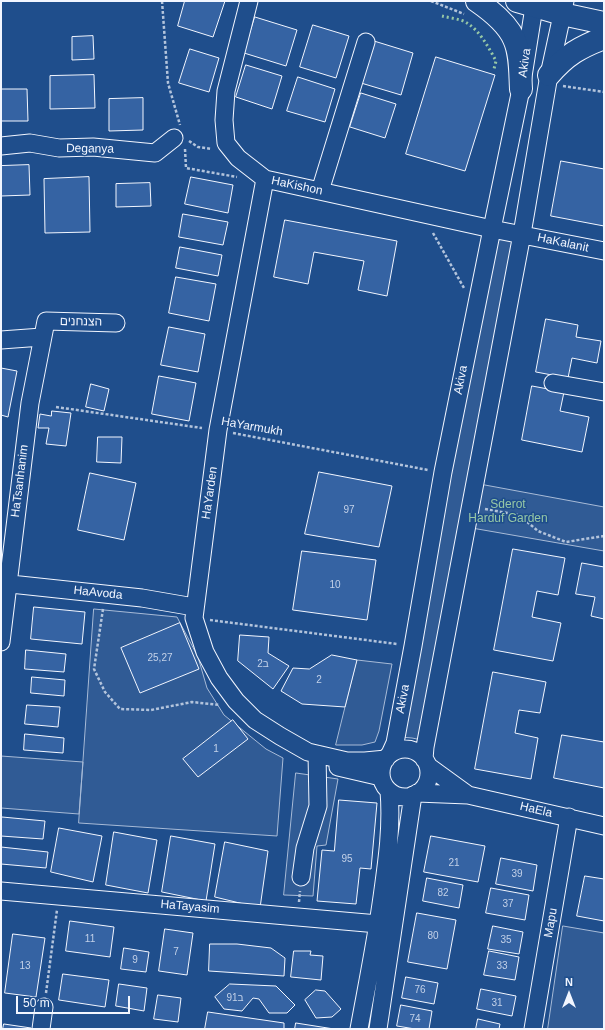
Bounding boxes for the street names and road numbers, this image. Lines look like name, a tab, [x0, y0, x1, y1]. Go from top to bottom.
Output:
street label: Akiva	[516, 47, 534, 79]
street label: Deganya	[66, 141, 114, 157]
street label: HaKishon	[270, 174, 324, 198]
street label: HaKalanit	[536, 231, 590, 255]
street label: הצנחנים	[60, 314, 102, 330]
street label: Akiva	[451, 364, 471, 396]
street label: HaYarmukh	[220, 414, 284, 440]
street label: HaTsanhanim	[8, 444, 32, 518]
street label: HaYarden	[199, 466, 221, 520]
street label: HaAvoda	[73, 583, 123, 603]
street label: Akiva	[393, 683, 413, 715]
street label: HaEla	[518, 799, 554, 821]
street label: HaTayasim	[160, 897, 220, 917]
street label: Mapu	[541, 907, 561, 939]

